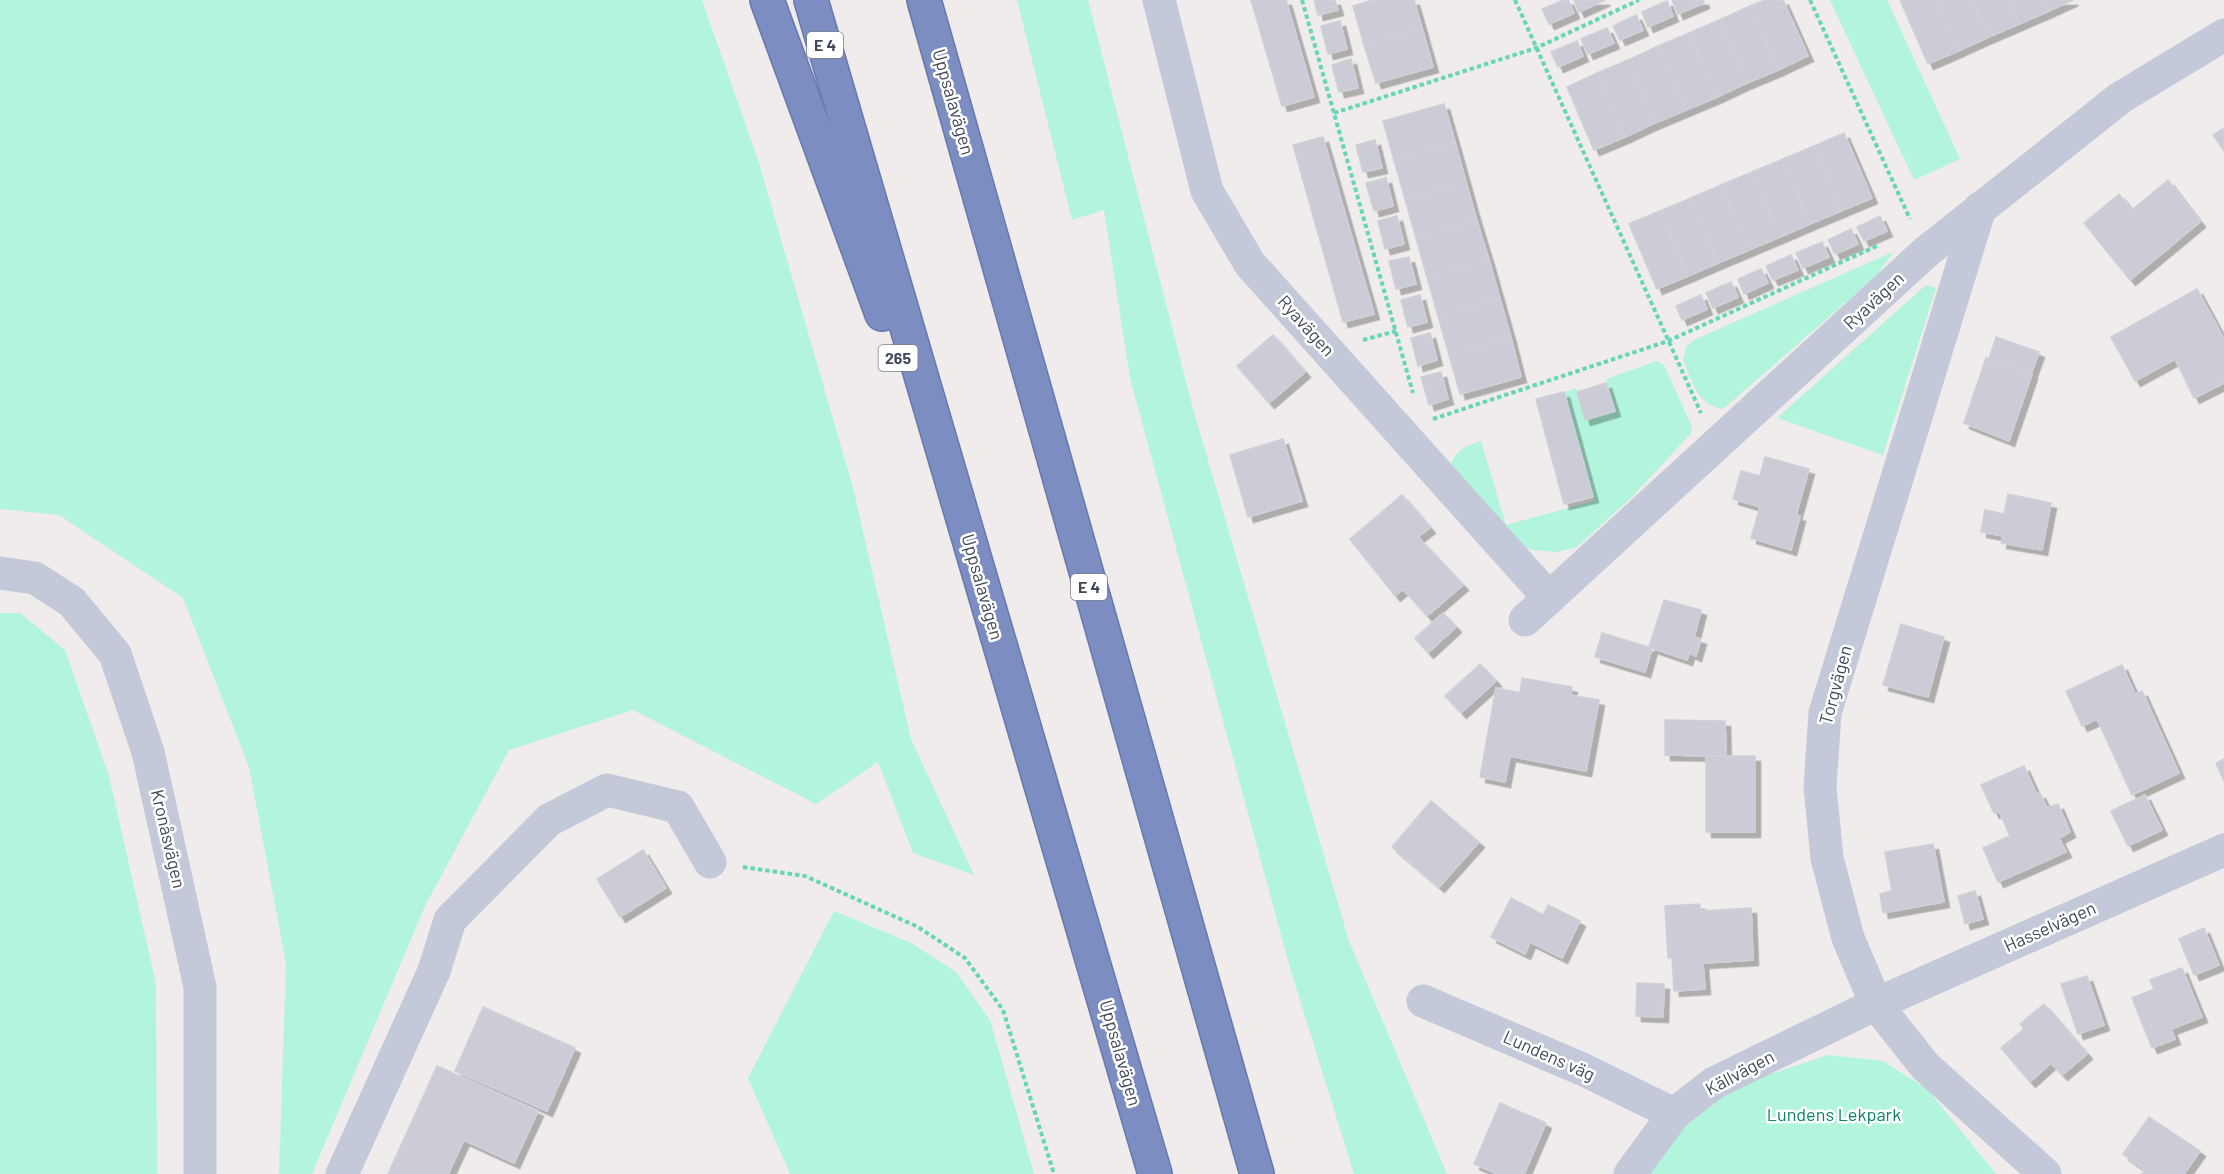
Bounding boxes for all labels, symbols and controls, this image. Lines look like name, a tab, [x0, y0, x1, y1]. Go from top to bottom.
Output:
road number: E 4	[807, 32, 843, 58]
street label: Uppsalavägen	[928, 46, 980, 157]
street label: Ryavägen	[1839, 267, 1908, 334]
street label: Ryavägen	[1274, 290, 1340, 360]
road number: 265	[878, 345, 918, 371]
street label: Uppsalavägen	[957, 531, 1009, 642]
road number: E 4	[1071, 574, 1107, 600]
street label: Torgvägen	[1814, 643, 1856, 727]
street label: Kronåsvägen	[147, 787, 191, 890]
street label: Hasselvägen	[2000, 896, 2099, 956]
street label: Uppsalavägen	[1095, 997, 1147, 1108]
street label: Lundens väg	[1500, 1025, 1599, 1085]
street label: Källvägen	[1701, 1045, 1778, 1099]
park label: Lundens Lekpark	[1767, 1103, 1901, 1125]

